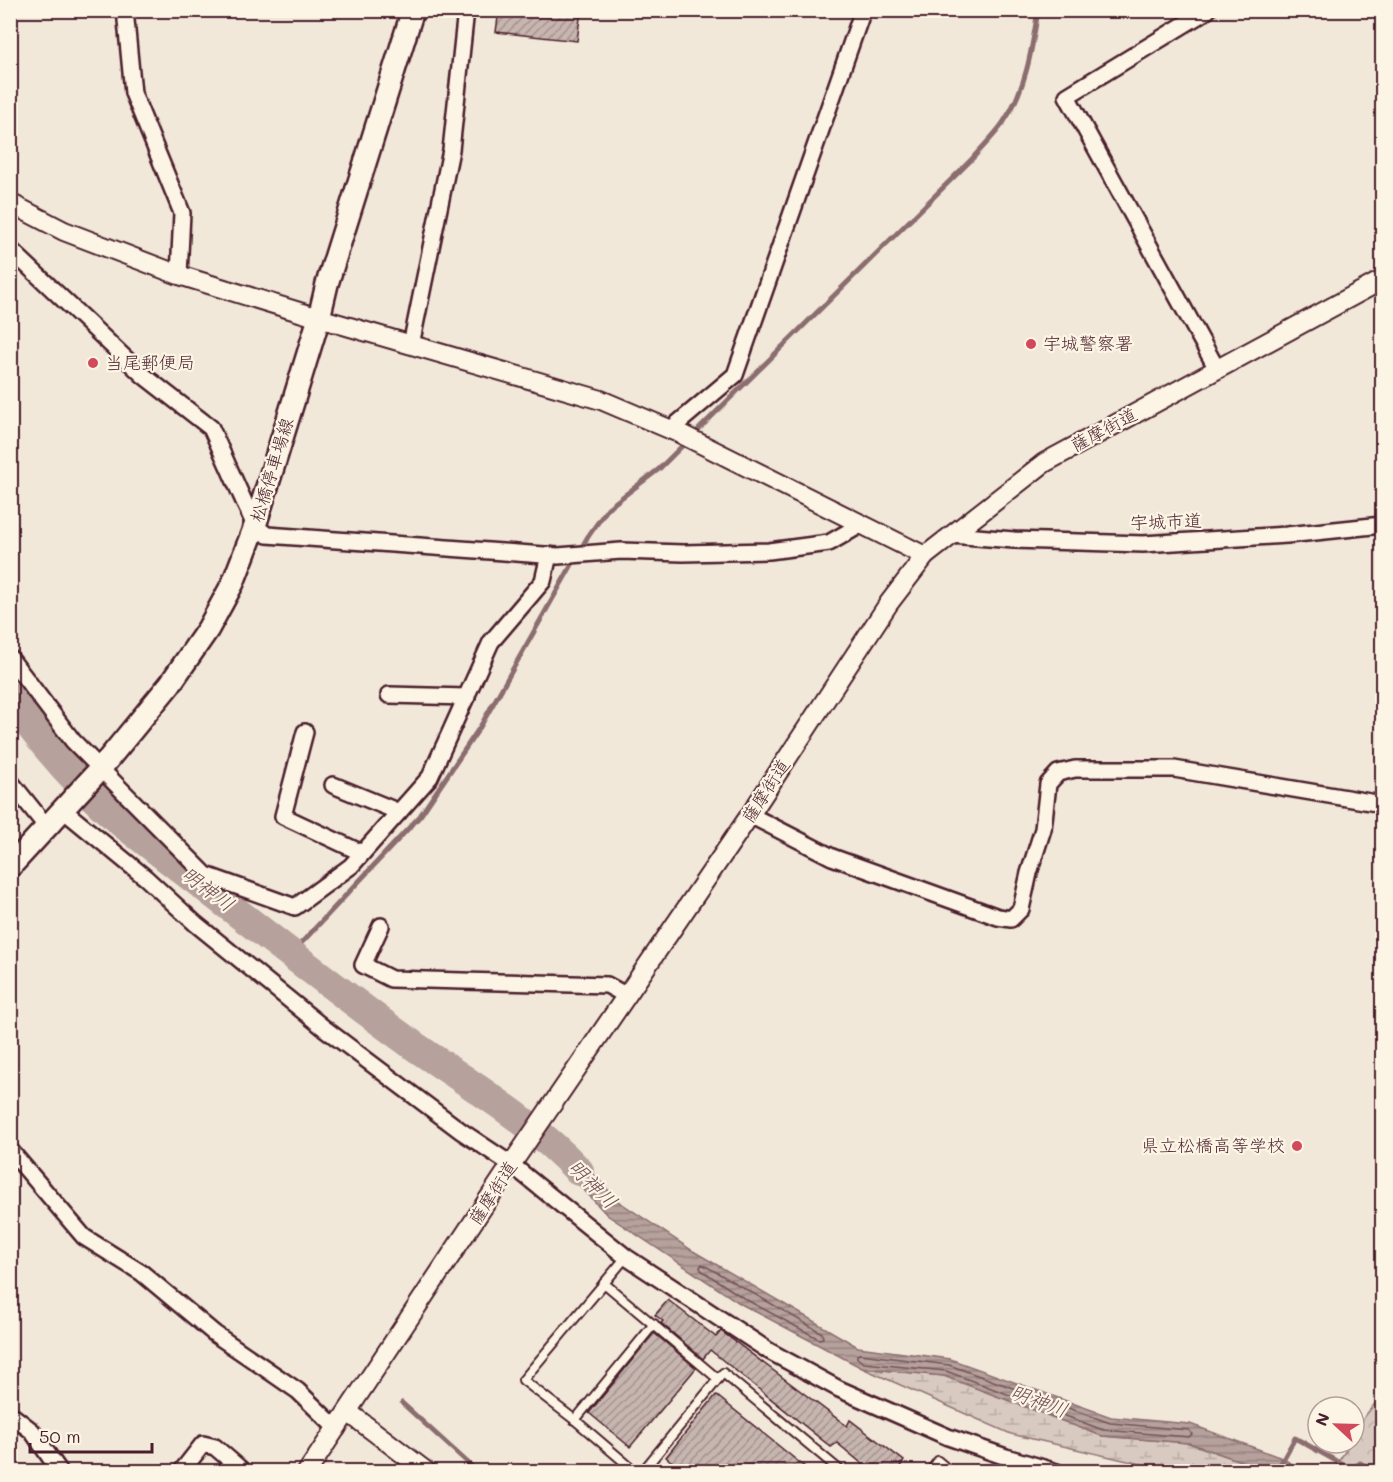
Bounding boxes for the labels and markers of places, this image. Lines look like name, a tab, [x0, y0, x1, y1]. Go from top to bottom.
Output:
place label: 宇城警察署	[1043, 331, 1133, 355]
marker: 宇城警察署	[1024, 337, 1038, 351]
place label: 当尾郵便局	[105, 350, 195, 374]
marker: 当尾郵便局	[86, 356, 100, 370]
place label: 県立松橋高等学校	[1141, 1133, 1285, 1157]
marker: 県立松橋高等学校	[1290, 1139, 1304, 1153]

